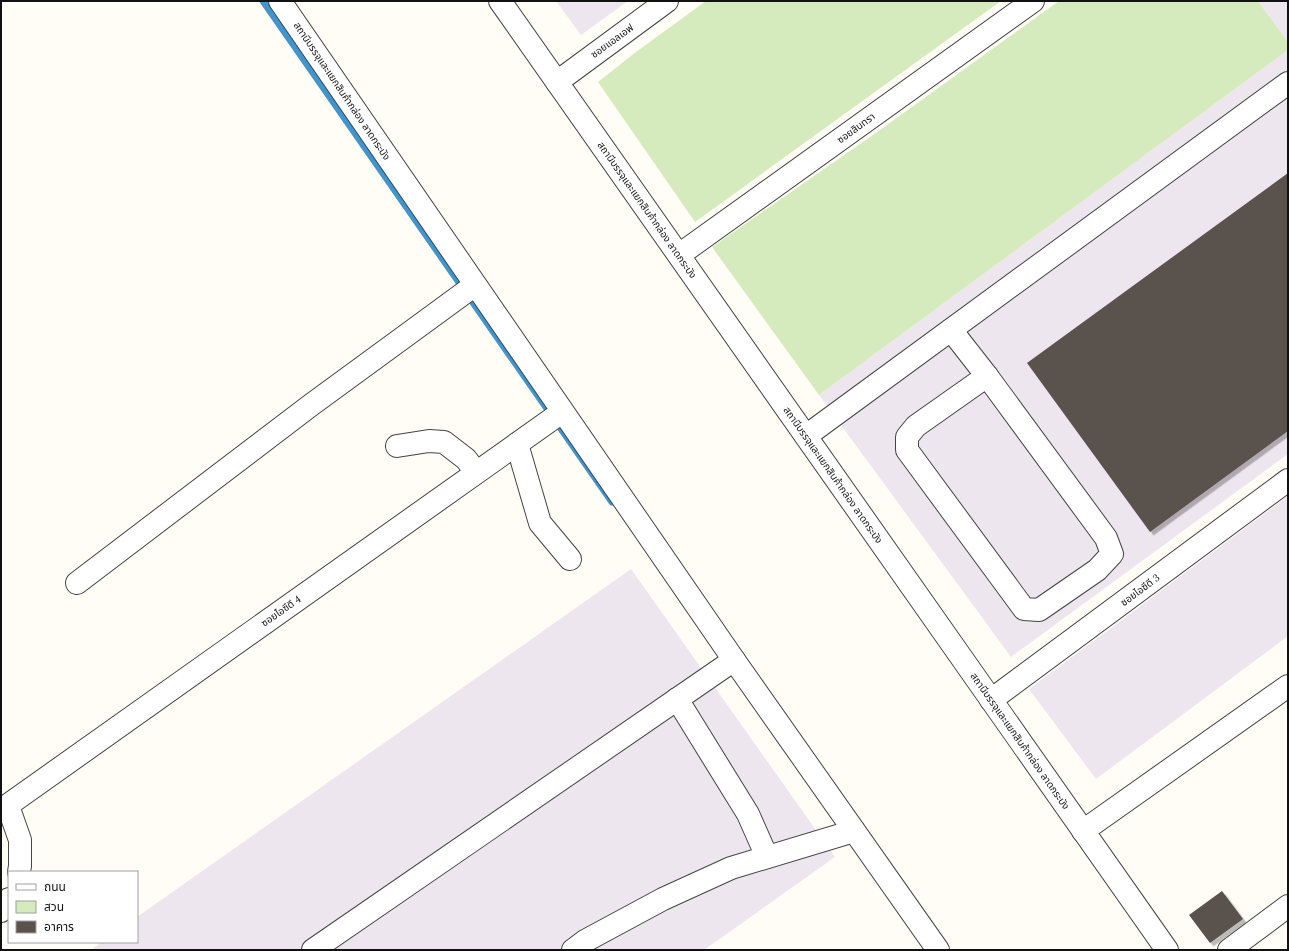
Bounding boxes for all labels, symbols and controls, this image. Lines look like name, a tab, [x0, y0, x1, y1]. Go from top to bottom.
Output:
street label: สถานีบรรจุและแยกสินค้ากล่อง ลาดกระบัง	[291, 19, 393, 163]
street label: ซอยแอลเอฟ	[588, 21, 636, 61]
street label: ซอยสินทรา	[834, 110, 878, 146]
street label: สถานีบรรจุและแยกสินค้ากล่อง ลาดกระบัง	[595, 139, 699, 281]
street label: สถานีบรรจุและแยกสินค้ากล่อง ลาดกระบัง	[781, 404, 885, 546]
street label: ซอยไอซีดี 3	[1118, 571, 1163, 609]
street label: ซอยไอซีดี 4	[259, 592, 304, 629]
street label: สถานีบรรจุและแยกสินค้ากล่อง ลาดกระบัง	[968, 670, 1072, 812]
legend	[8, 871, 138, 943]
text: ถนน	[44, 879, 66, 894]
text: สวน	[44, 899, 64, 914]
text: อาคาร	[44, 919, 74, 934]

